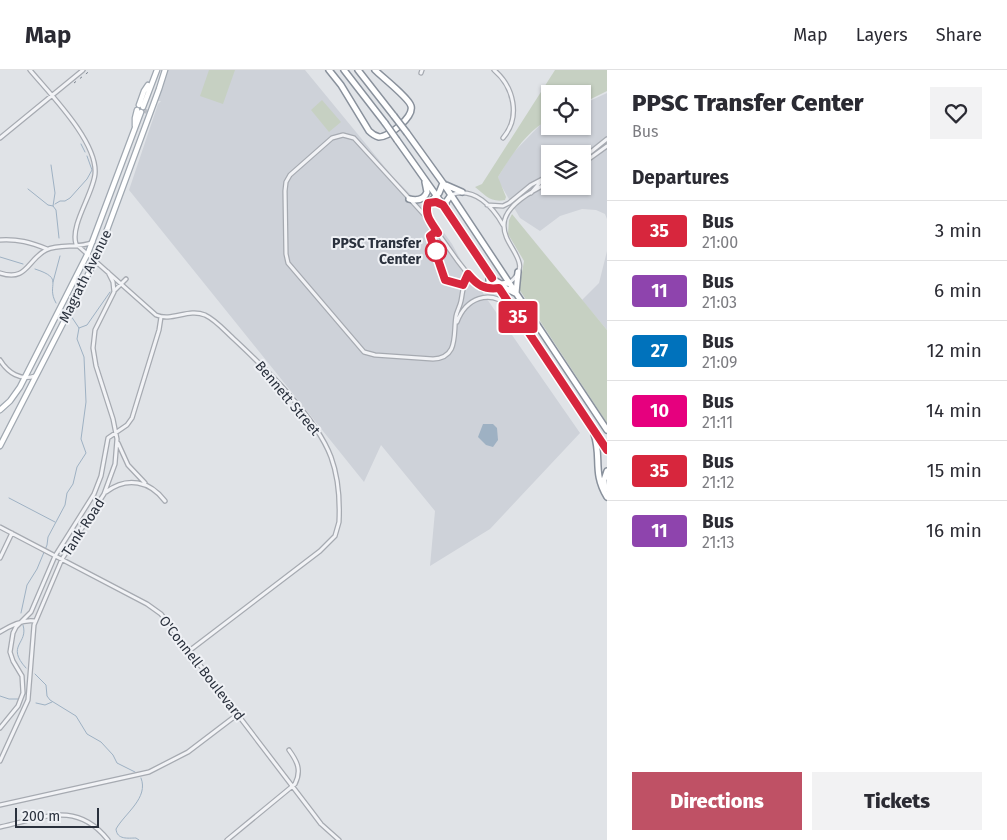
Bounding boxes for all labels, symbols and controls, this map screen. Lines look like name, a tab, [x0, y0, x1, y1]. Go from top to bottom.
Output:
text: Map	[25, 21, 71, 49]
text: Map	[793, 24, 828, 46]
text: Layers	[856, 24, 908, 46]
text: Share	[936, 24, 982, 46]
map controls	[541, 85, 591, 195]
button: locate	[541, 85, 591, 135]
button: heart	[930, 87, 982, 139]
text: PPSC Transfer Center	[632, 89, 863, 117]
text: Bus	[632, 122, 659, 141]
button: layers	[541, 145, 591, 195]
text: Departures	[632, 166, 729, 189]
text: Bus	[702, 210, 734, 233]
text: 3 min	[935, 219, 982, 242]
text: 35	[650, 220, 669, 242]
street label: Magrath Avenue	[56, 227, 115, 326]
text: 21:00	[702, 233, 738, 252]
place label: PPSC Transfer Center	[332, 235, 421, 268]
marker: PPSC Transfer Center	[425, 240, 447, 262]
text: Bus	[702, 270, 734, 293]
text: 6 min	[934, 279, 982, 302]
text: 11	[651, 280, 668, 302]
text: 21:03	[702, 293, 737, 312]
line badge: 35	[496, 301, 540, 333]
text: 35	[508, 306, 528, 328]
text: Bus	[702, 330, 734, 353]
text: 12 min	[927, 339, 982, 362]
text: 27	[651, 340, 668, 362]
text: 21:09	[702, 353, 737, 372]
street label: Bennett Street	[252, 358, 324, 440]
text: Bus	[702, 390, 734, 413]
text: 14 min	[926, 399, 982, 422]
text: 10	[650, 400, 669, 422]
text: 21:11	[702, 413, 733, 432]
text: Bus	[702, 450, 734, 473]
text: 15 min	[926, 459, 982, 482]
text: 35	[650, 460, 669, 482]
text: 21:12	[702, 473, 735, 492]
street label: Tank Road	[58, 495, 108, 559]
text: Bus	[702, 510, 734, 533]
text: 16 min	[926, 519, 982, 542]
text: 11	[651, 520, 668, 542]
text: 21:13	[702, 533, 735, 552]
street label: O'Connell Boulevard	[155, 612, 248, 724]
button: Directions	[632, 772, 802, 830]
button: Tickets	[812, 772, 982, 830]
scale bar	[15, 805, 99, 828]
text: 200 m	[22, 808, 60, 825]

